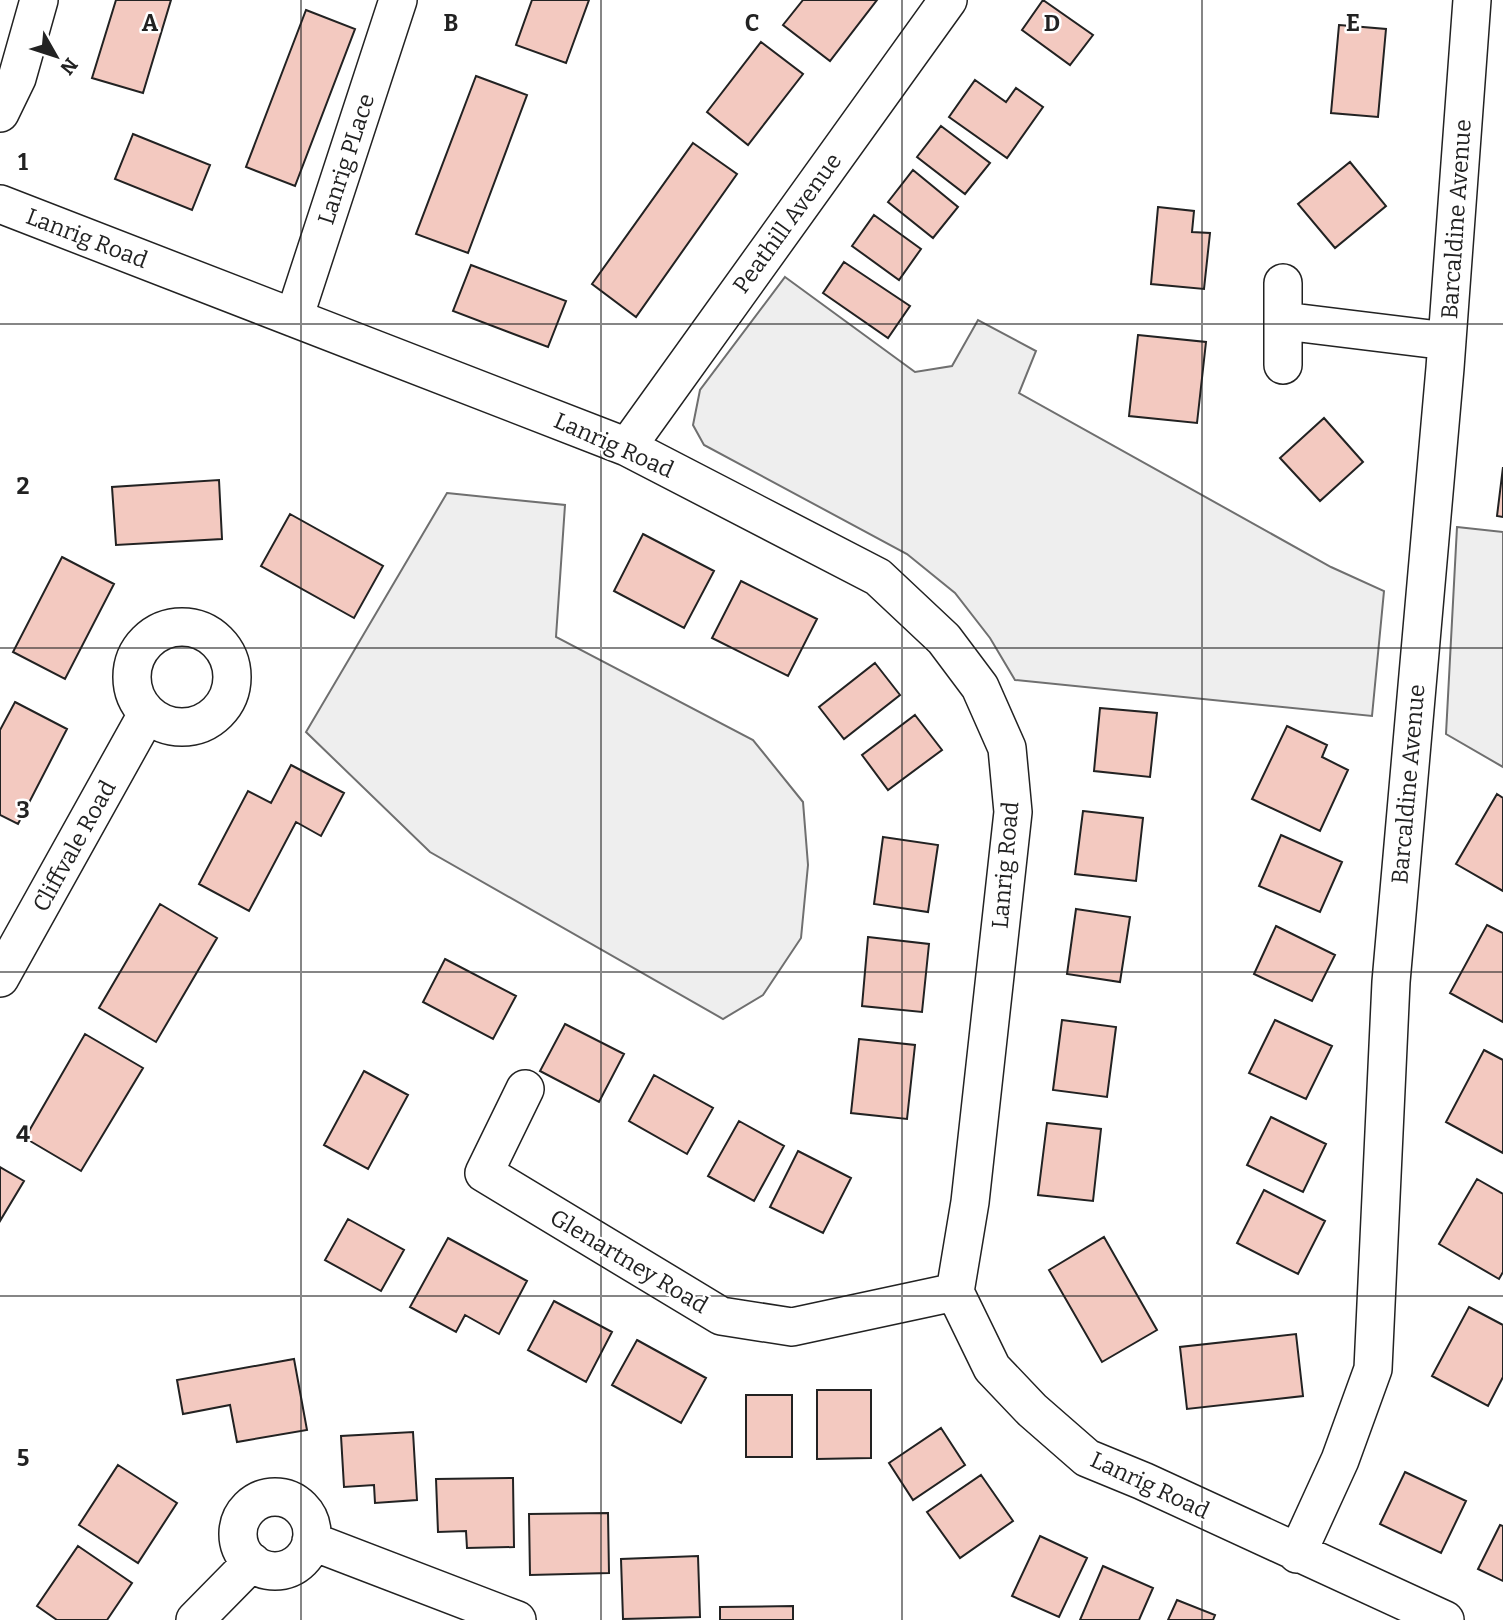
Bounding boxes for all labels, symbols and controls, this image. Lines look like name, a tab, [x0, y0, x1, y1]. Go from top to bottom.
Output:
text: A	[142, 9, 159, 37]
text: B	[444, 9, 458, 37]
text: C	[745, 9, 759, 37]
text: D	[1044, 9, 1060, 37]
text: E	[1346, 9, 1360, 37]
north arrow	[21, 21, 91, 91]
text: N	[55, 53, 82, 80]
street label: Lanrig PLace	[312, 90, 380, 228]
street label: Barcaldine Avenue	[1435, 118, 1477, 320]
street label: Peathill Avenue	[727, 147, 847, 299]
text: 1	[18, 148, 28, 176]
street label: Lanrig Road	[22, 202, 152, 274]
street label: Lanrig Road	[550, 406, 678, 484]
text: 2	[17, 472, 30, 500]
street label: Barcaldine Avenue	[1385, 683, 1431, 885]
street label: Cliffvale Road	[26, 775, 122, 916]
text: 3	[16, 796, 30, 824]
street label: Lanrig Road	[985, 800, 1025, 930]
text: 4	[16, 1120, 30, 1148]
street label: Glenartney Road	[545, 1203, 713, 1319]
text: 5	[17, 1444, 29, 1472]
street label: Lanrig Road	[1086, 1445, 1214, 1525]

